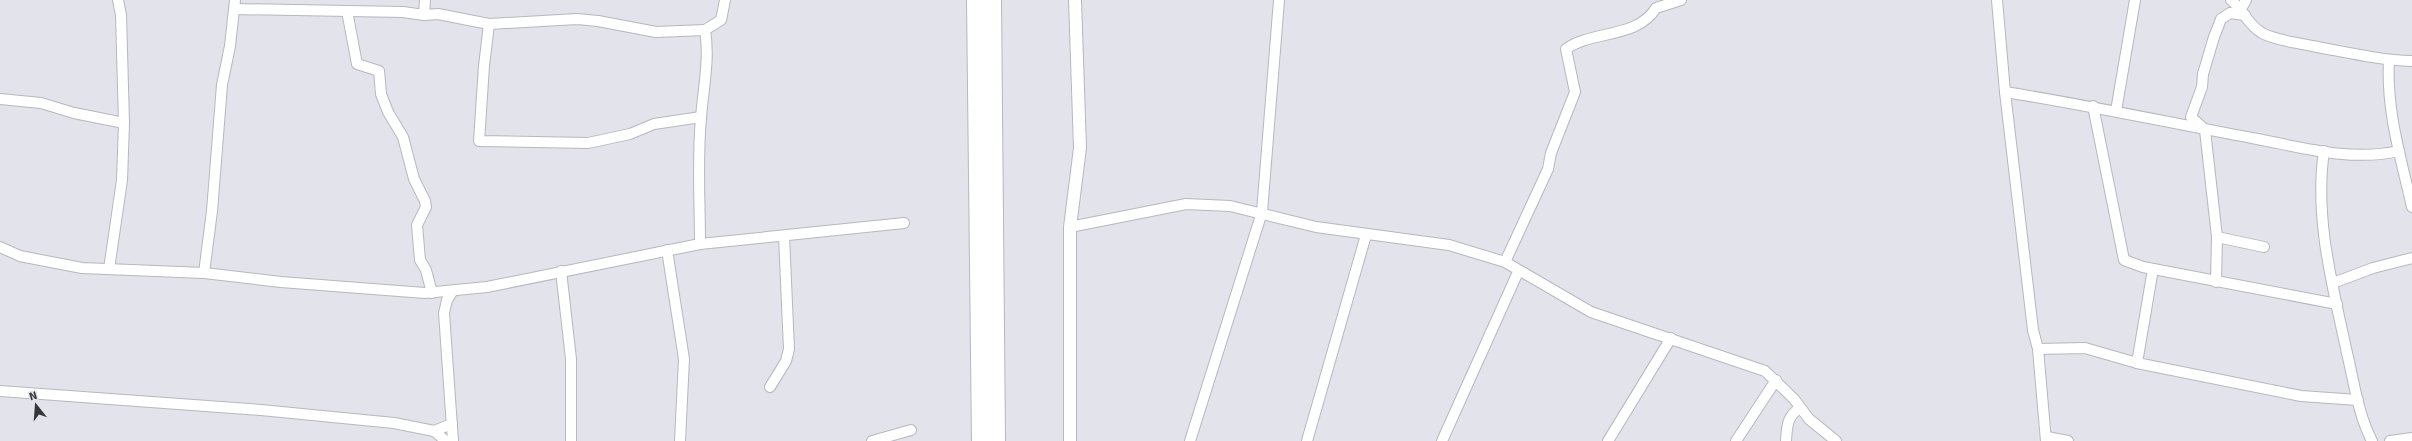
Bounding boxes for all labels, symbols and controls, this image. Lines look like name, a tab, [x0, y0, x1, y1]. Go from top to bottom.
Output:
north arrow	[16, 385, 56, 425]
text: N	[28, 389, 39, 403]

